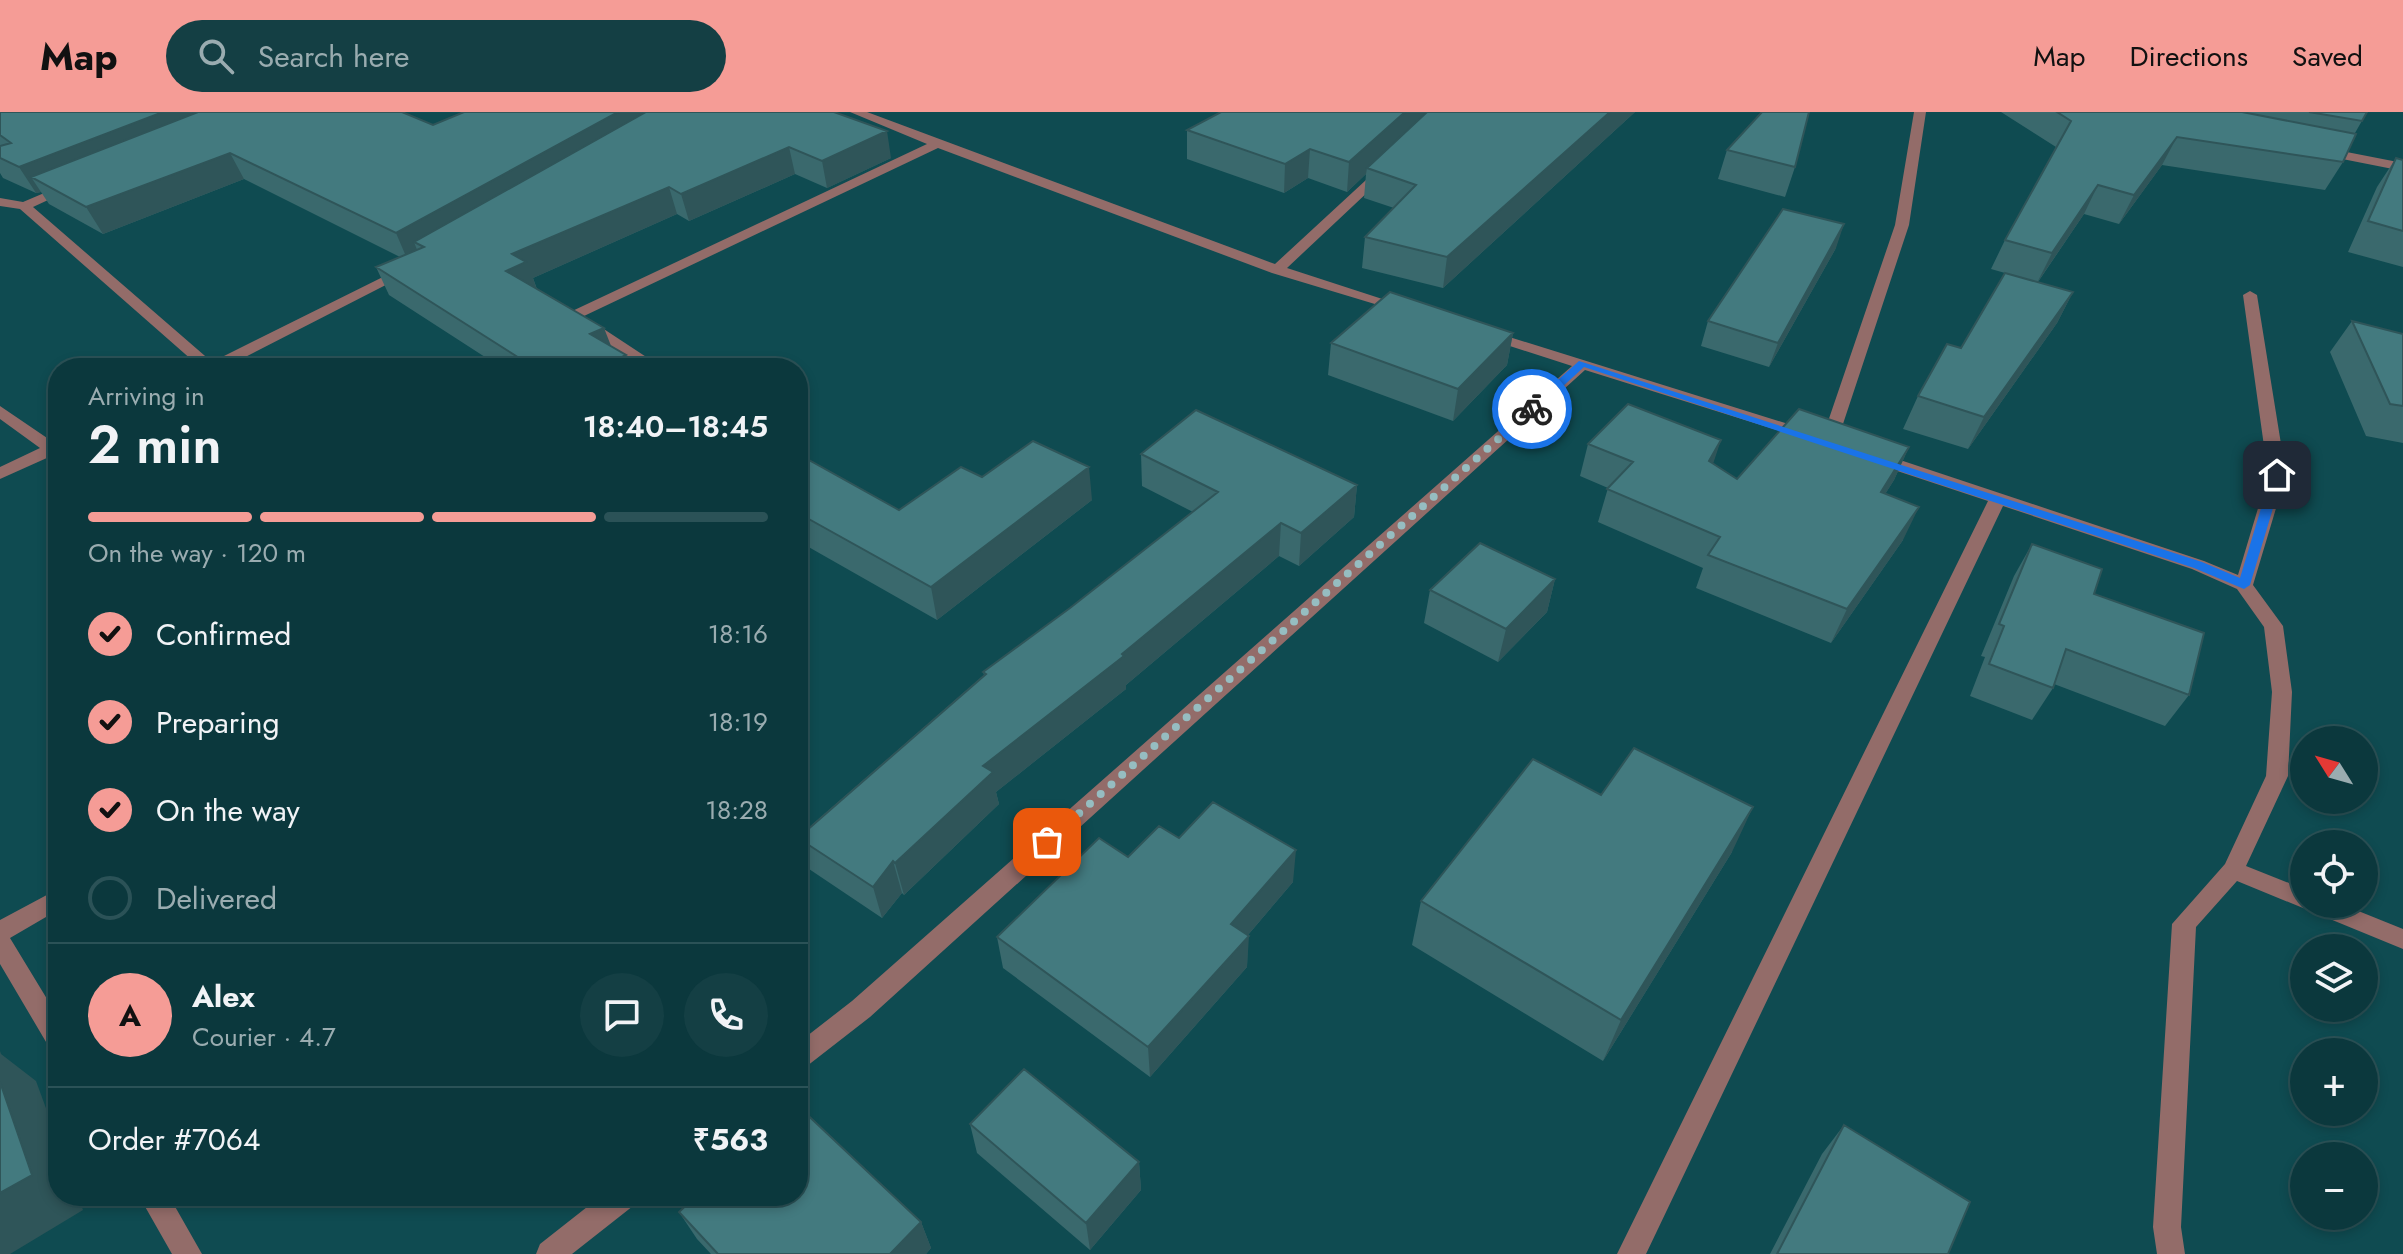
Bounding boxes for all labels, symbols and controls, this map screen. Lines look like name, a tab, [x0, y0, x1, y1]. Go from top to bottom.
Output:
search box	[166, 20, 726, 92]
text: Map	[40, 29, 118, 84]
icon: search	[194, 34, 238, 78]
text: Search here	[258, 35, 410, 78]
text: Map	[2033, 36, 2085, 77]
text: Directions	[2129, 36, 2248, 77]
text: Saved	[2292, 36, 2363, 77]
courier	[1492, 369, 1572, 449]
text: Arriving in	[88, 377, 205, 415]
icon: bike	[1510, 387, 1554, 431]
text: 18:40–18:45	[583, 405, 768, 448]
text: 2 min	[88, 407, 221, 483]
pin	[2243, 441, 2311, 509]
icon: home	[2255, 453, 2299, 497]
text: On the way · 120 m	[88, 534, 306, 572]
icon: check	[88, 612, 132, 656]
text: Confirmed	[156, 613, 291, 656]
text: 18:16	[708, 615, 768, 653]
icon: check	[88, 700, 132, 744]
text: Preparing	[156, 701, 280, 744]
text: 18:19	[708, 703, 768, 741]
north arrow	[2290, 726, 2378, 814]
map controls	[2290, 726, 2378, 1230]
icon: check	[88, 788, 132, 832]
text: On the way	[156, 789, 300, 832]
text: 18:28	[705, 791, 768, 829]
pin	[1013, 808, 1081, 876]
icon: bag	[1025, 820, 1069, 864]
button: locate	[2290, 830, 2378, 918]
text: Delivered	[156, 877, 277, 920]
button: layers	[2290, 934, 2378, 1022]
button: chat	[580, 973, 664, 1057]
button: phone	[684, 973, 768, 1057]
text: Alex	[192, 975, 255, 1018]
text: A	[119, 994, 141, 1037]
text: Courier · 4.7	[192, 1018, 336, 1056]
button: +	[2290, 1038, 2378, 1126]
text: Order #7064	[88, 1118, 261, 1161]
text: ₹563	[693, 1118, 768, 1161]
button: −	[2290, 1142, 2378, 1230]

